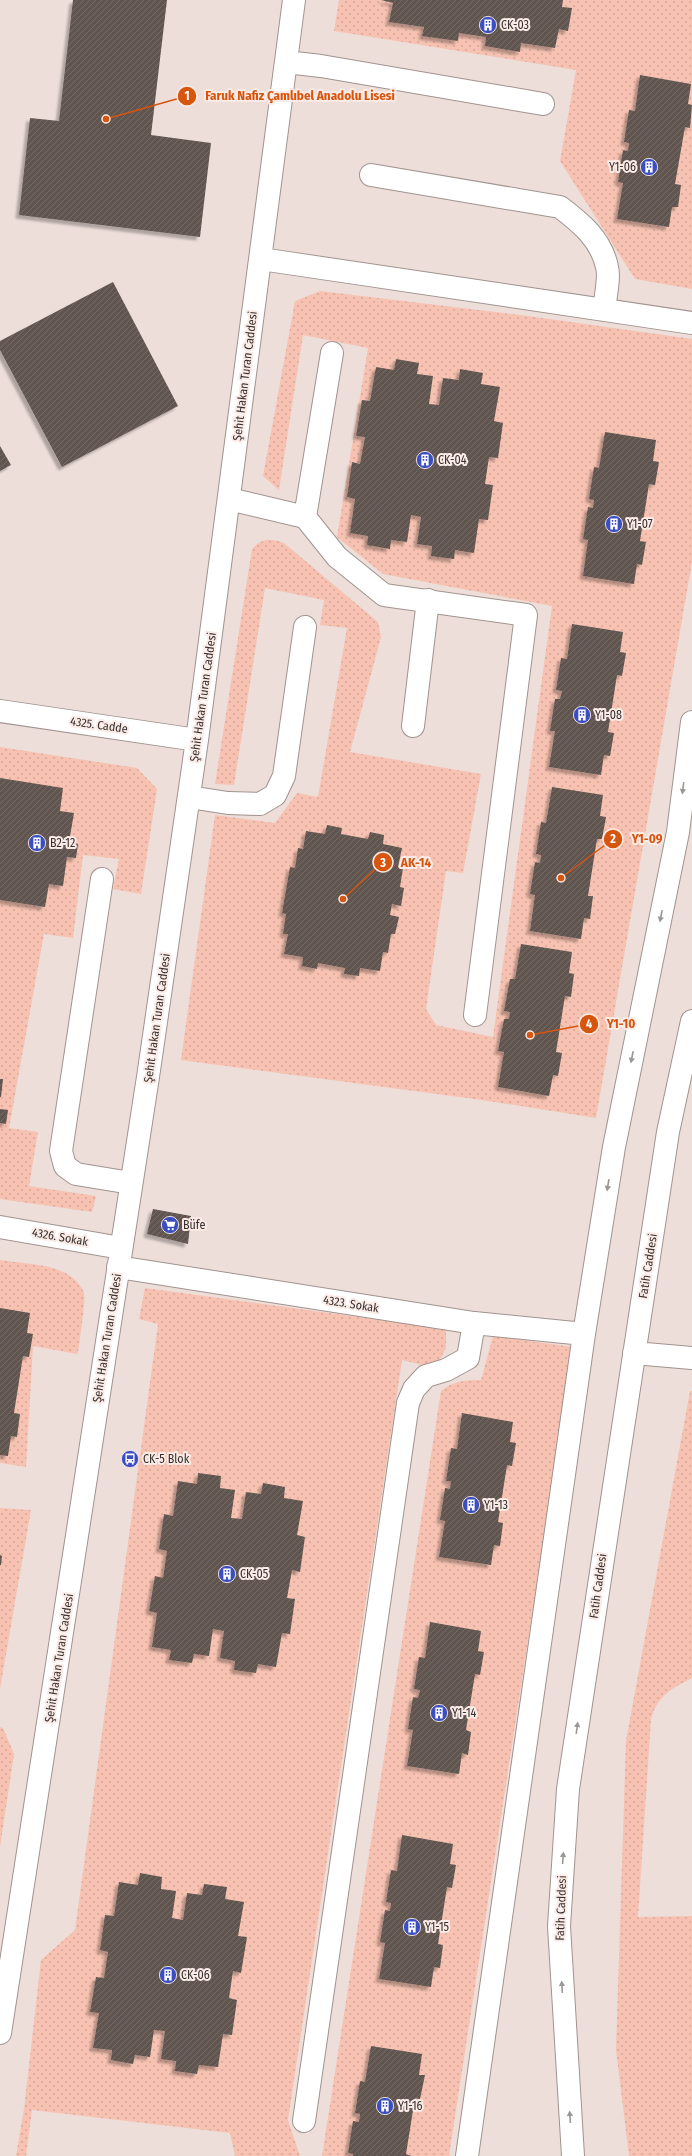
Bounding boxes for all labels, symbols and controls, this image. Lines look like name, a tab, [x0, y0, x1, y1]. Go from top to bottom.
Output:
building icon: CK-03	[478, 15, 498, 35]
place label: CK-03	[501, 18, 529, 32]
callout: Faruk Nafiz Çamlıbel Anadolu Lisesi	[177, 83, 402, 108]
text: Faruk Nafiz Çamlıbel Anadolu Lisesi	[205, 88, 395, 104]
text: 1	[184, 89, 190, 103]
building icon: Y1-06	[639, 157, 659, 177]
place label: Y1-06	[609, 160, 636, 174]
street label: Şehit Hakan Turan Caddesi	[230, 310, 260, 442]
building icon: CK-04	[415, 450, 435, 470]
place label: CK-04	[438, 453, 467, 467]
building icon: Y1-07	[604, 514, 624, 534]
place label: Y1-07	[627, 517, 653, 531]
street label: Şehit Hakan Turan Caddesi	[187, 631, 219, 763]
building icon: Y1-08	[572, 705, 592, 725]
place label: Y1-08	[595, 708, 622, 722]
street label: 4325. Cadde	[69, 714, 129, 736]
one-way arrow	[680, 782, 686, 794]
callout: Y1-09	[603, 826, 670, 851]
text: Y1-09	[631, 831, 663, 846]
text: 2	[609, 832, 616, 846]
building icon: B2-12	[27, 833, 47, 853]
place label: B2-12	[50, 836, 75, 850]
callout: AK-14	[373, 850, 439, 875]
text: AK-14	[400, 855, 431, 870]
text: 3	[379, 856, 386, 870]
one-way arrow	[657, 910, 663, 922]
street label: Şehit Hakan Turan Caddesi	[141, 952, 173, 1084]
callout: Y1-10	[579, 1011, 643, 1036]
text: Y1-10	[606, 1016, 635, 1031]
text: 4	[586, 1017, 592, 1031]
one-way arrow	[629, 1051, 635, 1064]
one-way arrow	[605, 1179, 611, 1191]
supermarket icon: Büfe	[160, 1215, 180, 1235]
place label: Büfe	[183, 1218, 205, 1232]
street label: 4326. Sokak	[31, 1225, 90, 1249]
street label: Fatih Caddesi	[636, 1233, 660, 1299]
street label: Şehit Hakan Turan Caddesi	[90, 1272, 124, 1404]
street label: 4323. Sokak	[322, 1293, 380, 1315]
bus stop icon: CK-5 Blok	[120, 1449, 140, 1469]
place label: CK-5 Blok	[143, 1452, 190, 1466]
building icon: Y1-13	[461, 1495, 481, 1515]
place label: Y1-13	[484, 1498, 508, 1512]
street label: Fatih Caddesi	[587, 1553, 609, 1619]
building icon: CK-05	[217, 1564, 237, 1584]
place label: CK-05	[240, 1567, 269, 1581]
street label: Şehit Hakan Turan Caddesi	[42, 1592, 76, 1724]
building icon: Y1-14	[429, 1703, 449, 1723]
place label: Y1-14	[452, 1706, 477, 1720]
one-way arrow	[574, 1722, 580, 1734]
one-way arrow	[560, 1852, 567, 1864]
street label: Fatih Caddesi	[553, 1875, 569, 1941]
building icon: Y1-15	[402, 1917, 422, 1937]
place label: Y1-15	[425, 1920, 450, 1934]
building icon: CK-06	[158, 1965, 178, 1985]
place label: CK-06	[181, 1968, 210, 1982]
one-way arrow	[559, 1980, 565, 1993]
building icon: Y1-16	[375, 2096, 395, 2116]
place label: Y1-16	[398, 2099, 423, 2113]
one-way arrow	[567, 2111, 574, 2123]

